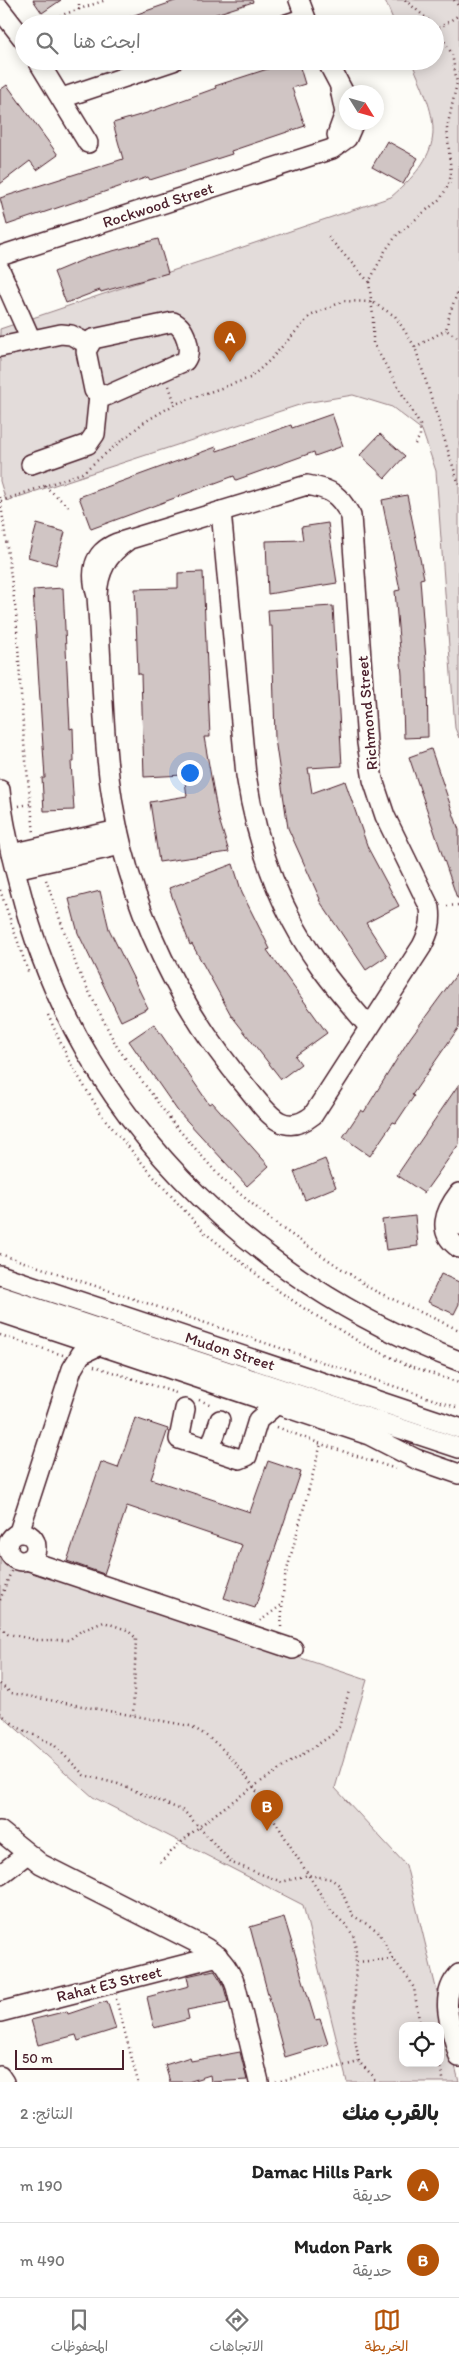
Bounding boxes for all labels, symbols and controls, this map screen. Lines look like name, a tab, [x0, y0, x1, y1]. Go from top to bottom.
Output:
search box	[15, 15, 444, 70]
icon: search	[33, 29, 61, 57]
text: ابحث هنا	[73, 30, 141, 53]
north arrow	[339, 85, 384, 130]
street label: Rockwood Street	[100, 178, 216, 232]
pin: A	[214, 321, 246, 362]
street label: Richmond Street	[353, 655, 381, 771]
your location	[177, 760, 203, 786]
street label: Mudon Street	[183, 1328, 277, 1374]
pin: B	[251, 1790, 283, 1831]
street label: Rahat E3 Street	[54, 1962, 164, 2006]
map controls	[399, 2022, 444, 2067]
button: locate	[399, 2022, 444, 2067]
scale bar	[15, 2047, 124, 2070]
text: 50 m	[22, 2050, 53, 2067]
text: بالقرب منك	[342, 2100, 439, 2125]
text: النتائج: 2	[20, 2104, 73, 2123]
text: Damac Hills Park	[251, 2160, 392, 2183]
text: 190 m	[20, 2176, 63, 2195]
text: A	[418, 2176, 428, 2195]
text: حديقة	[353, 2186, 392, 2205]
text: Mudon Park	[294, 2235, 392, 2258]
text: 490 m	[20, 2251, 65, 2270]
text: B	[418, 2251, 428, 2270]
text: حديقة	[353, 2261, 392, 2280]
tab: المحفوظات	[51, 2306, 108, 2359]
tab: الاتجاهات	[209, 2306, 264, 2359]
tab: الخريطة	[365, 2306, 408, 2359]

